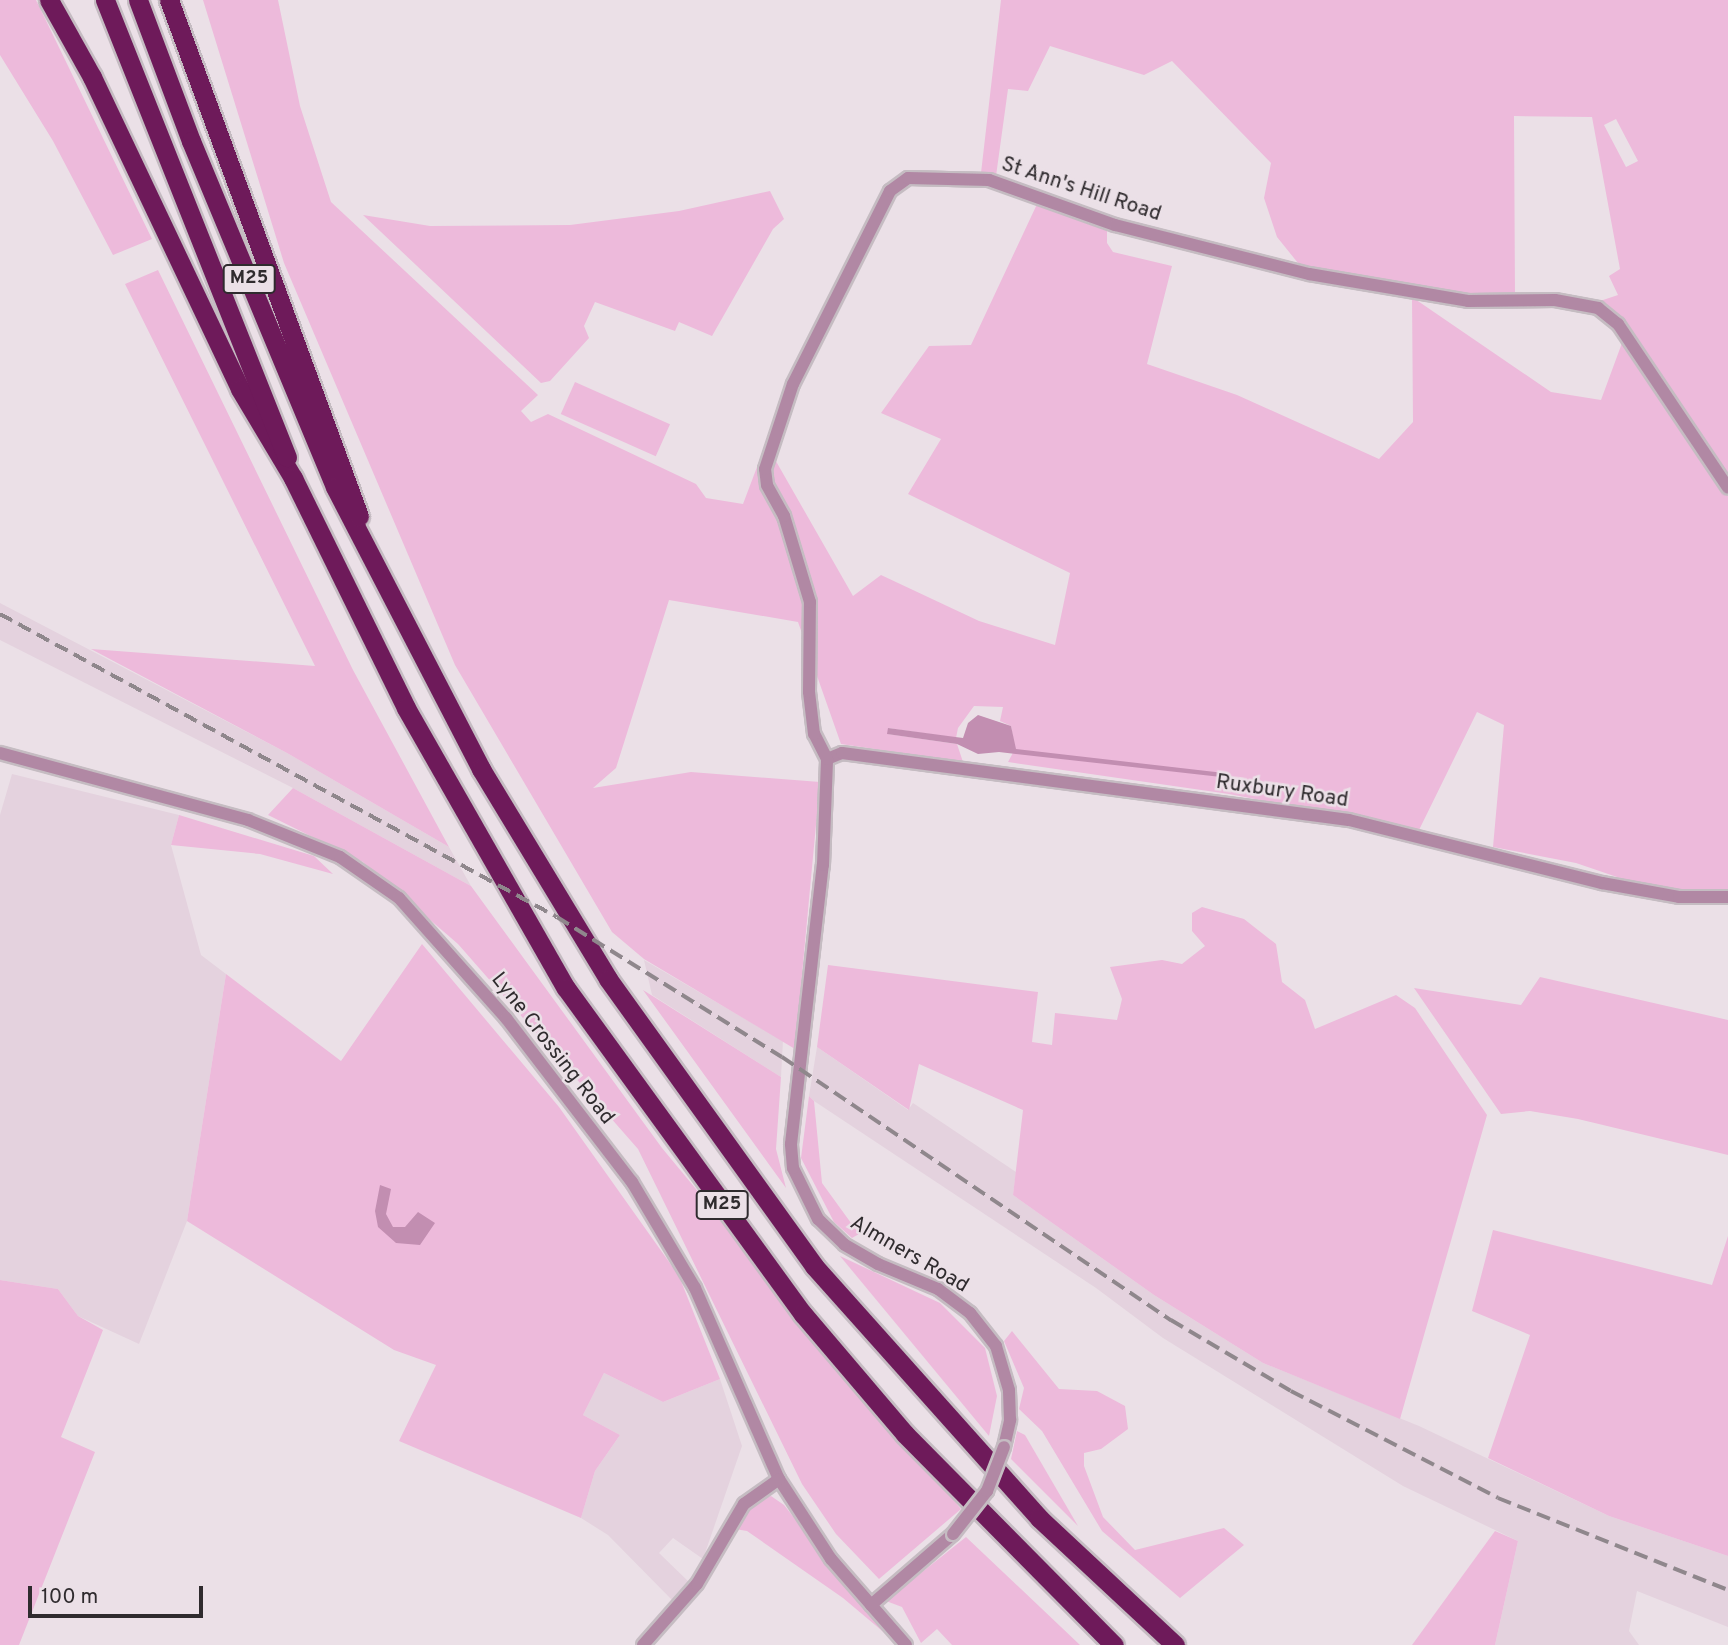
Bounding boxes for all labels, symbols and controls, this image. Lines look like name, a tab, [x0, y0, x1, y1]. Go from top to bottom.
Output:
street label: St Ann's Hill Road	[998, 152, 1164, 228]
road number: M25	[221, 264, 277, 294]
street label: Ruxbury Road	[1214, 770, 1350, 814]
street label: Lyne Crossing Road	[485, 968, 619, 1130]
road number: M25	[694, 1190, 750, 1220]
street label: Almners Road	[845, 1211, 973, 1299]
scale bar	[32, 1572, 206, 1616]
text: 100 m	[41, 1584, 98, 1611]

